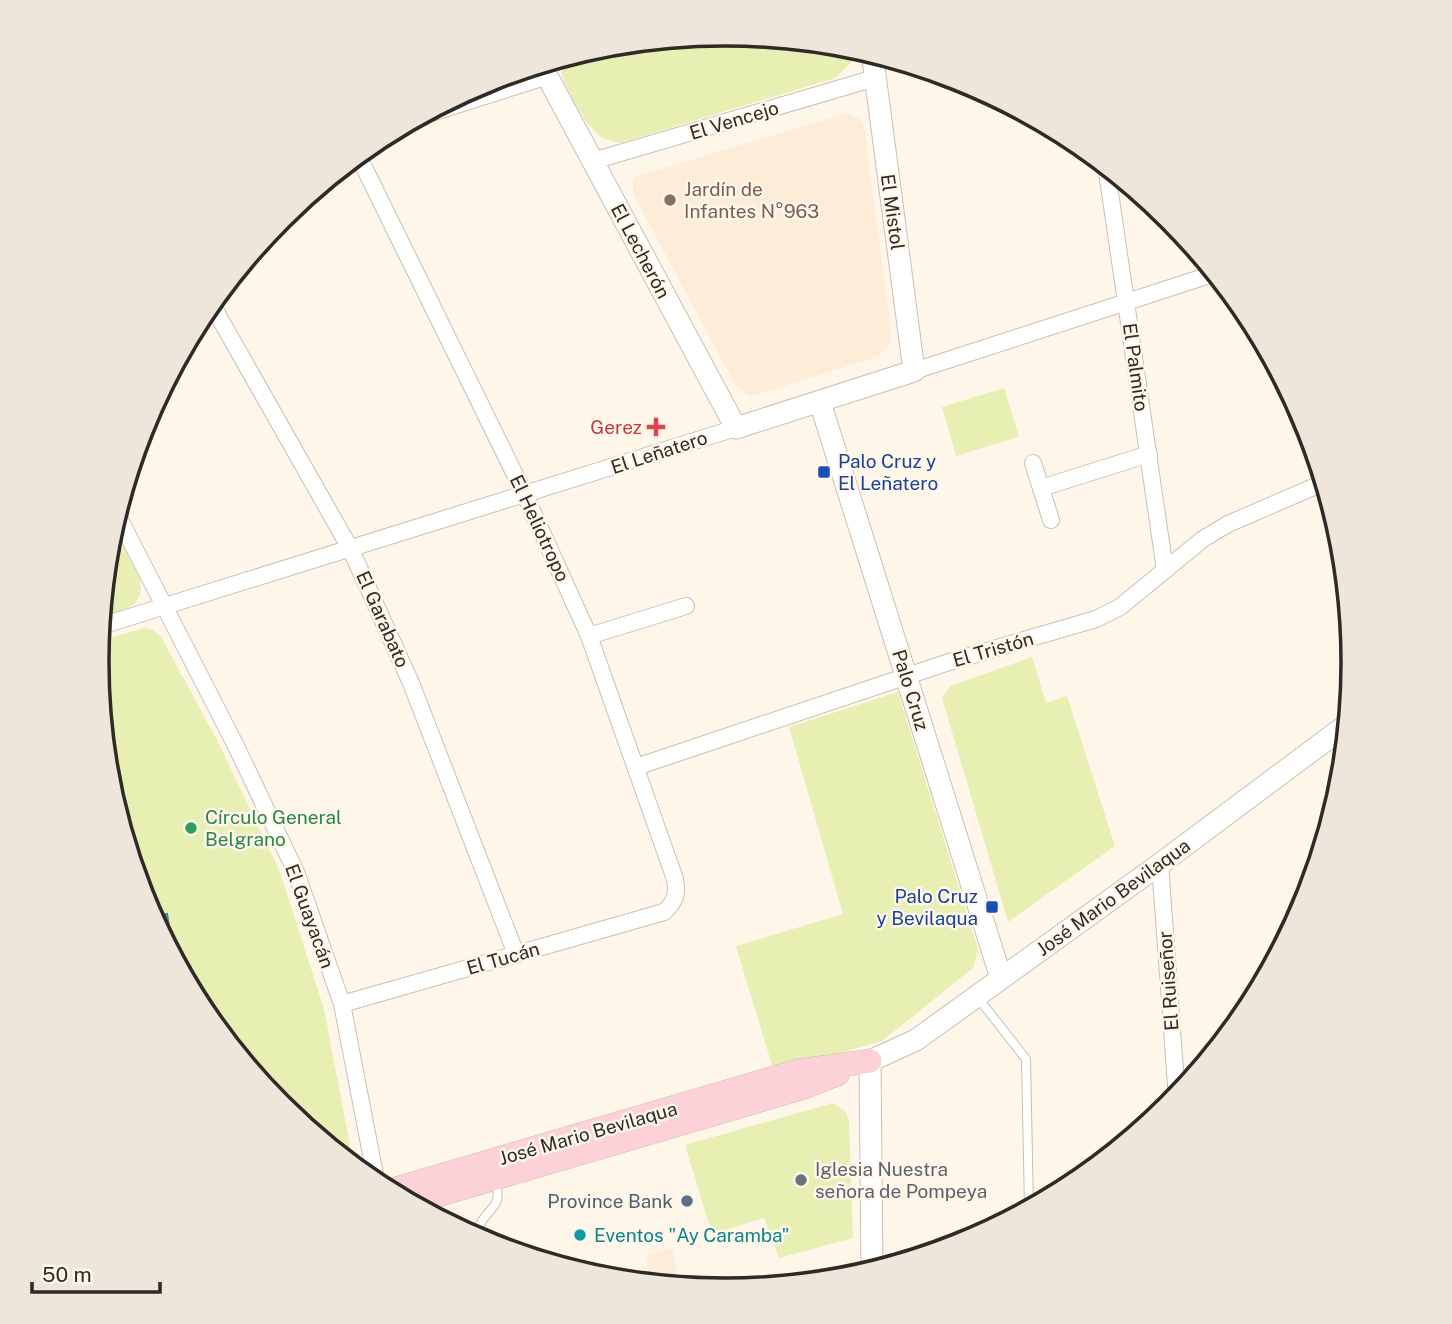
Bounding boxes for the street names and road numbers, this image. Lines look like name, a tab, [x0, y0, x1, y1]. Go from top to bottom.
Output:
street label: El Vencejo	[687, 96, 781, 144]
street label: El Mistol	[877, 173, 909, 251]
street label: El Lecherón	[607, 200, 675, 302]
street label: El Palmito	[1119, 321, 1153, 413]
street label: El Leñatero	[608, 426, 710, 478]
street label: El Heliotropo	[506, 471, 574, 585]
street label: El Garabato	[352, 567, 414, 671]
street label: El Tristón	[950, 627, 1036, 671]
street label: Palo Cruz	[888, 647, 934, 733]
street label: José Mario Bevilaqua	[1032, 834, 1194, 960]
street label: El Guayacán	[281, 861, 339, 971]
street label: El Ruiseñor	[1154, 930, 1182, 1032]
street label: El Tucán	[464, 937, 542, 979]
street label: José Mario Bevilaqua	[496, 1097, 680, 1169]

